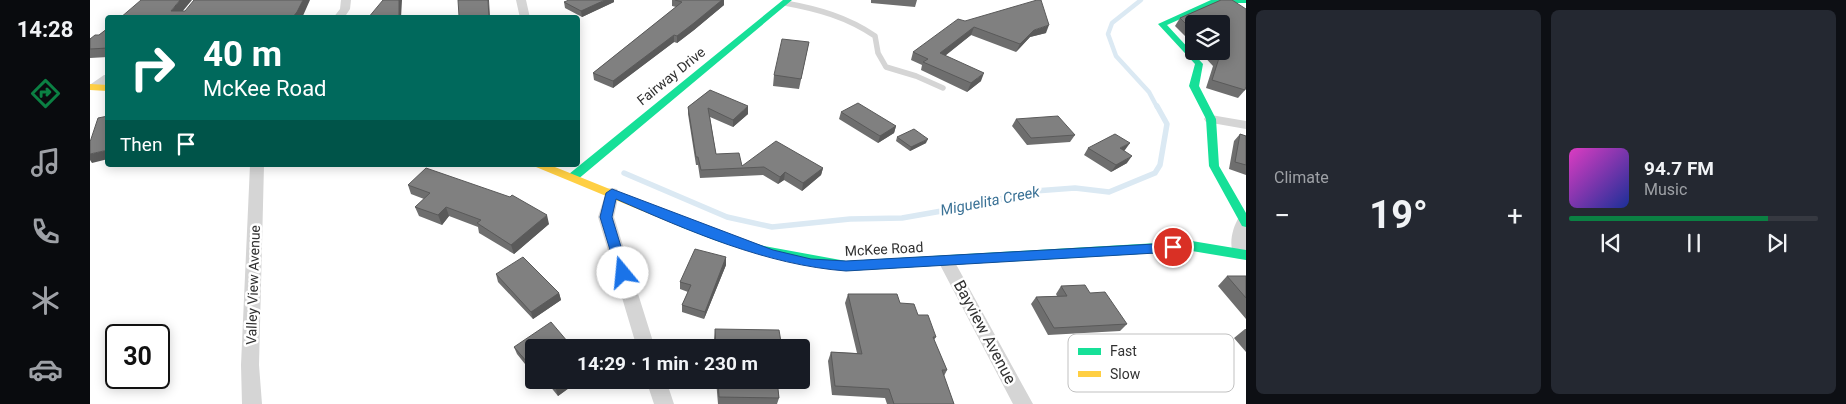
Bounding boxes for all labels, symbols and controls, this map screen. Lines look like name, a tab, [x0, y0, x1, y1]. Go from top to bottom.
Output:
map controls	[1185, 15, 1230, 60]
button: layers	[1185, 15, 1230, 60]
text: 14:28	[17, 17, 73, 42]
text: 40 m	[203, 34, 282, 75]
icon: right	[120, 35, 185, 100]
street label: Fairway Drive	[634, 44, 708, 108]
icon: directions	[28, 76, 63, 111]
text: McKee Road	[203, 76, 327, 101]
icon: arrive	[172, 130, 200, 158]
text: Then	[120, 133, 162, 156]
icon: music	[28, 145, 63, 180]
text: 94.7 FM	[1644, 157, 1714, 180]
text: Climate	[1274, 168, 1329, 187]
text: Music	[1644, 180, 1687, 199]
water label: Miguelita Creek	[939, 182, 1042, 219]
text: 19°	[1369, 193, 1428, 237]
text: −	[1274, 199, 1290, 232]
text: +	[1507, 199, 1523, 232]
icon: phone	[28, 214, 63, 249]
street label: Valley View Avenue	[243, 225, 263, 345]
pin	[1152, 226, 1194, 268]
icon: previous	[1597, 229, 1625, 257]
icon: pause	[1680, 229, 1708, 257]
icon: next	[1763, 229, 1791, 257]
icon: arrive	[1159, 233, 1187, 261]
street label: McKee Road	[844, 239, 924, 259]
position arrow	[596, 246, 648, 298]
street label: Bayview Avenue	[950, 277, 1020, 387]
icon: climate	[28, 283, 63, 318]
speed limit sign: 30	[105, 324, 170, 389]
legend	[1068, 334, 1234, 392]
text: Fast	[1110, 343, 1137, 359]
icon: car	[28, 352, 63, 387]
text: 14:29 · 1 min · 230 m	[577, 352, 758, 375]
text: Slow	[1110, 366, 1141, 382]

